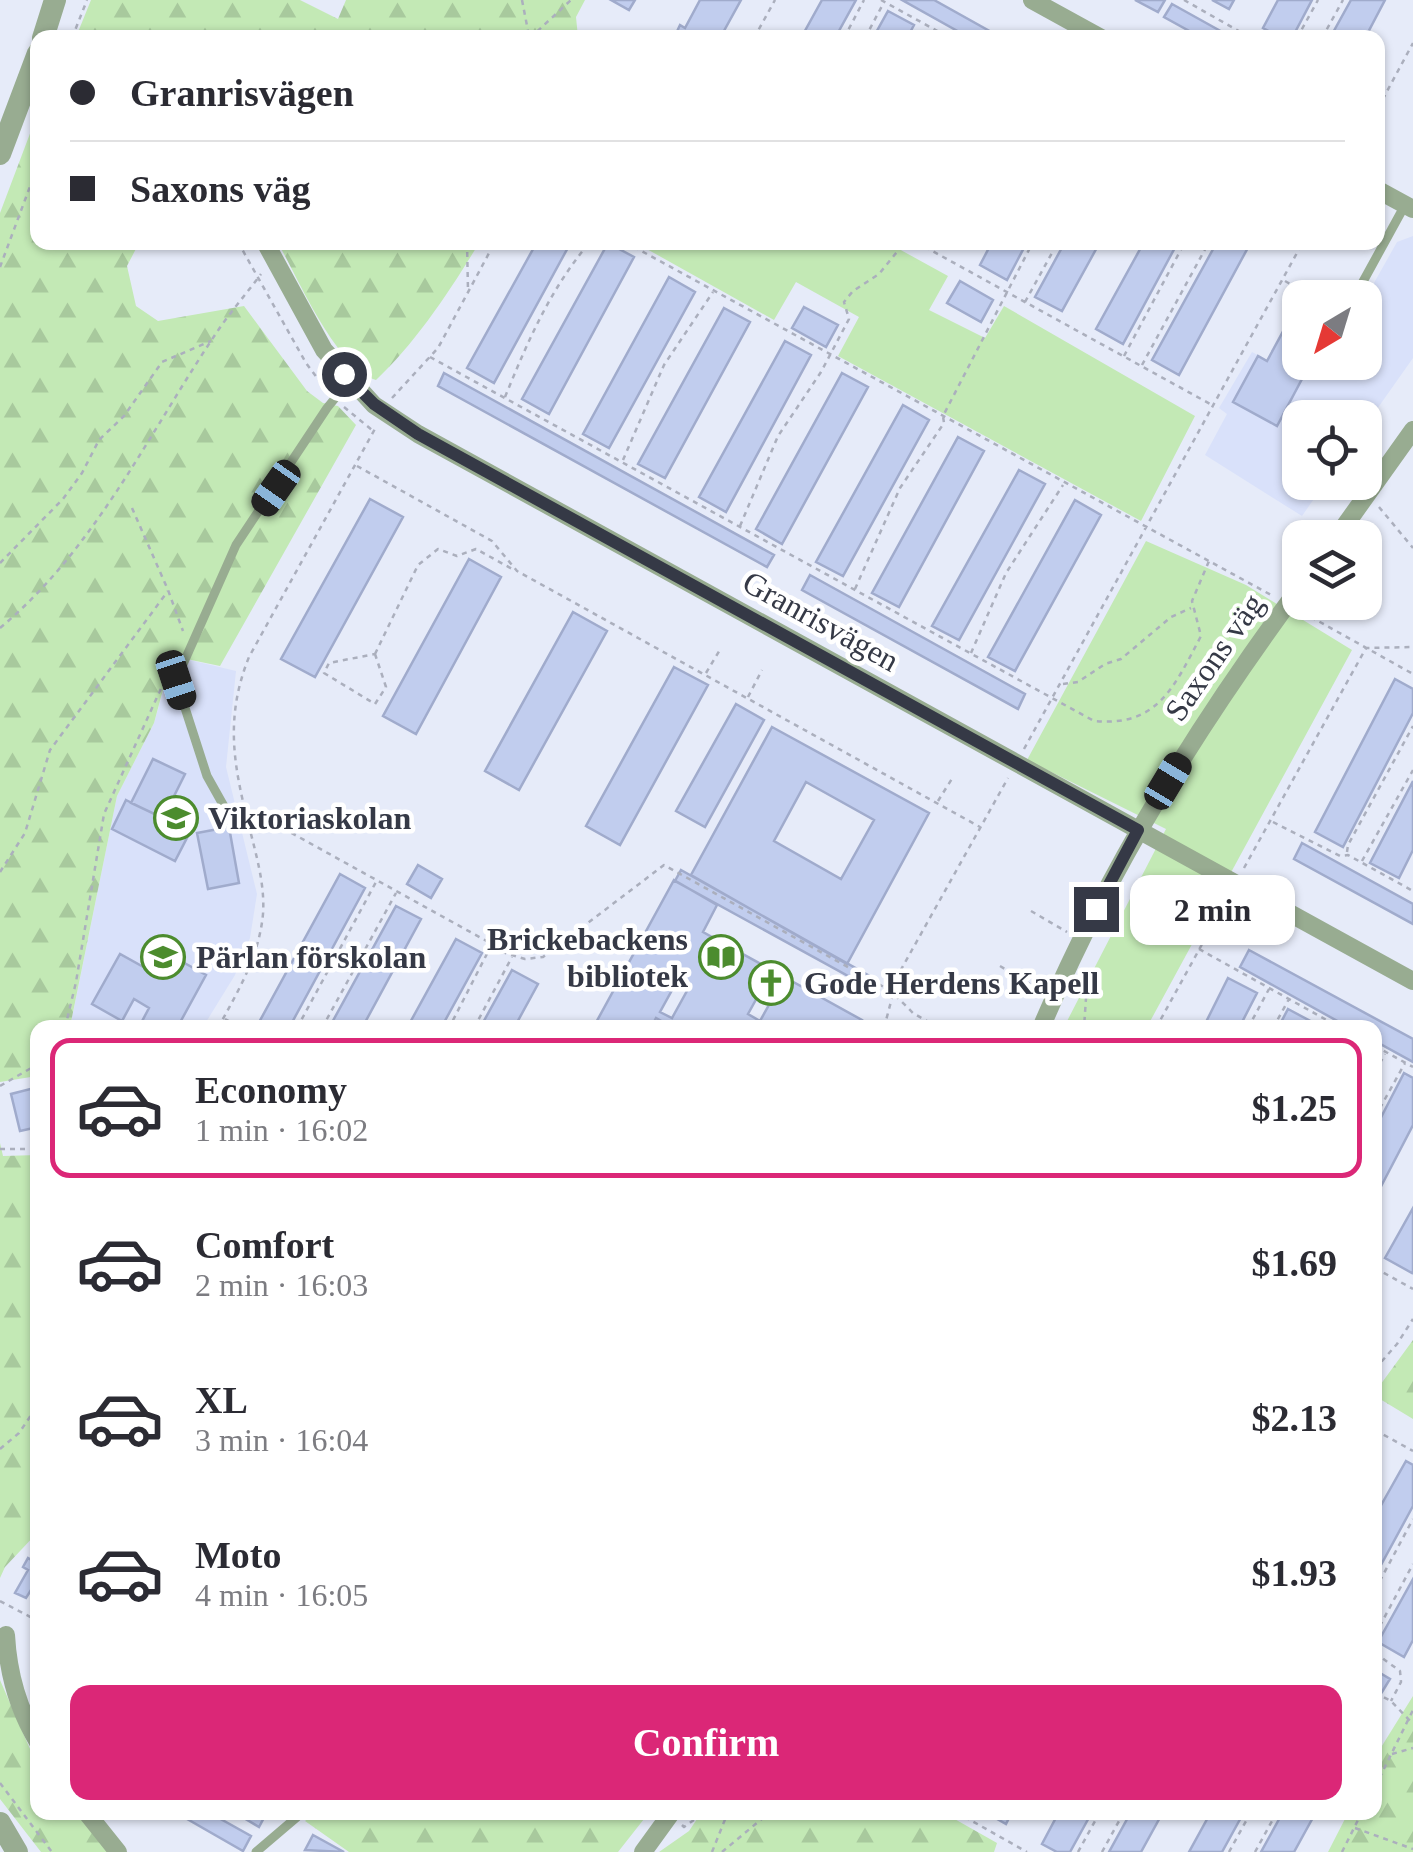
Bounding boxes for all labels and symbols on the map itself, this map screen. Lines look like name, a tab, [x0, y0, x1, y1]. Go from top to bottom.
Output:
north arrow	[1282, 280, 1382, 380]
route start	[322, 352, 367, 397]
car	[247, 455, 305, 521]
street label: Granrisvägen	[737, 563, 905, 679]
street label: Saxons väg	[1157, 587, 1271, 727]
car	[152, 647, 200, 713]
car	[1140, 748, 1196, 814]
school or university icon: Viktoriaskolan	[153, 795, 199, 841]
place label: Viktoriaskolan	[208, 800, 412, 836]
callout: 2 min	[1131, 874, 1296, 944]
route end	[1074, 887, 1119, 932]
place label: Brickebackens bibliotek	[487, 921, 688, 994]
school or university icon: Pärlan förskolan	[140, 934, 186, 980]
library icon: Brickebackens bibliotek	[698, 934, 744, 980]
place label: Pärlan förskolan	[196, 939, 426, 975]
church icon: Gode Herdens Kapell	[748, 960, 794, 1006]
place label: Gode Herdens Kapell	[804, 965, 1099, 1001]

